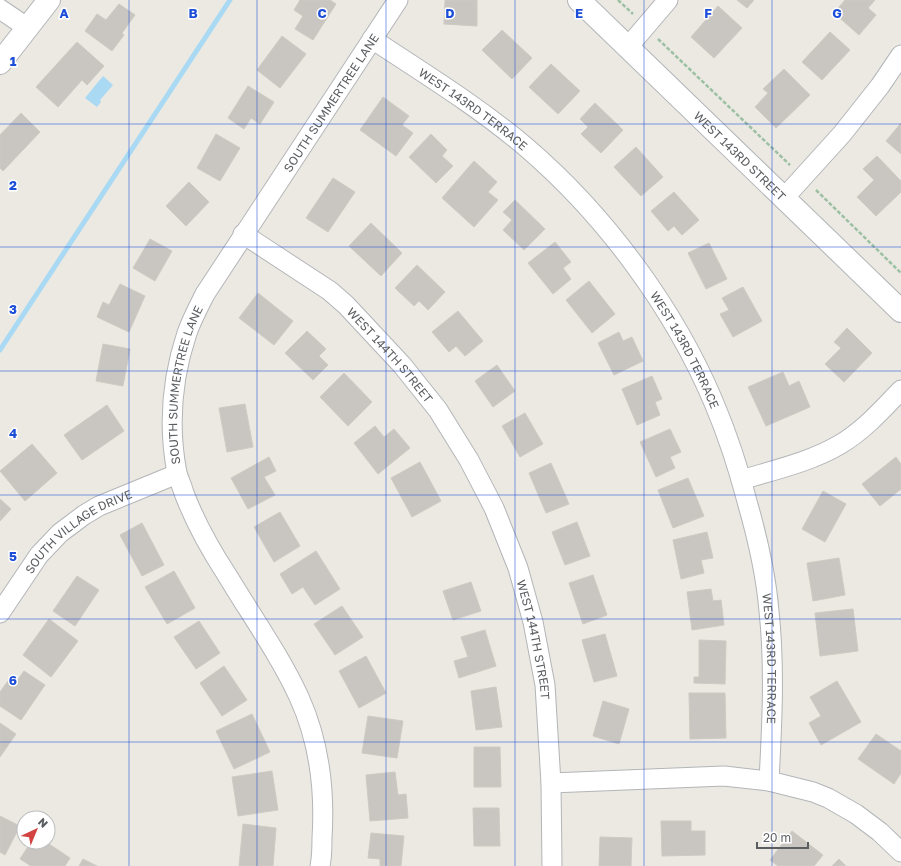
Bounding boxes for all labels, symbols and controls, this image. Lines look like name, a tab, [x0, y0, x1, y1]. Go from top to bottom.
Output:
text: A	[59, 5, 69, 21]
text: B	[188, 5, 198, 21]
text: C	[317, 5, 327, 21]
text: D	[445, 5, 455, 21]
text: E	[575, 5, 583, 21]
text: F	[704, 5, 712, 21]
text: G	[832, 5, 842, 21]
street label: SOUTH SUMMERTREE LANE	[280, 30, 382, 175]
text: 1	[10, 53, 17, 69]
street label: WEST 143RD TERRACE	[416, 64, 531, 153]
street label: WEST 143RD STREET	[691, 108, 790, 204]
text: 2	[9, 177, 17, 193]
street label: WEST 143RD TERRACE	[648, 288, 723, 411]
text: 3	[9, 301, 17, 317]
street label: SOUTH SUMMERTREE LANE	[165, 303, 206, 465]
street label: WEST 144TH STREET	[344, 304, 437, 406]
text: 4	[9, 425, 17, 441]
street label: SOUTH VILLAGE DRIVE	[21, 486, 134, 576]
text: 5	[9, 548, 17, 564]
street label: WEST 144TH STREET	[514, 578, 553, 700]
street label: WEST 143RD TERRACE	[760, 592, 780, 724]
text: 6	[9, 672, 17, 688]
north arrow	[16, 810, 56, 850]
text: N	[36, 815, 51, 830]
scale bar	[757, 824, 808, 850]
text: 20 m	[763, 830, 791, 845]

